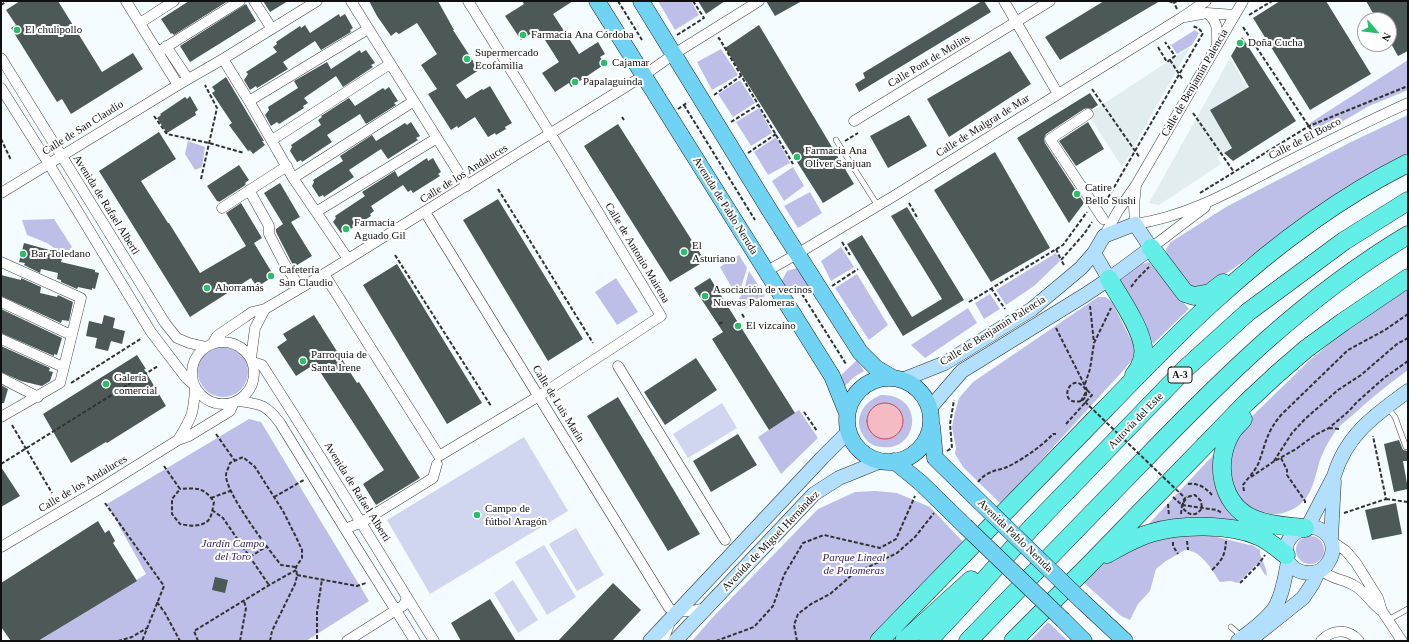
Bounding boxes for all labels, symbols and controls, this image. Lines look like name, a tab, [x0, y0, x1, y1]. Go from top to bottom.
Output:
north arrow	[1357, 12, 1397, 52]
place label: El chulipollo	[25, 23, 82, 37]
marker: El chulipollo	[12, 25, 22, 35]
street label: Calle de Benjamín Palencia	[1159, 27, 1231, 139]
place label: Farmacia Ana Córdoba	[531, 28, 634, 42]
marker: Farmacia Ana Córdoba	[518, 30, 528, 40]
street label: Calle Pont de Molins	[886, 31, 972, 91]
text: N	[1380, 31, 1394, 43]
place label: Doña Cucha	[1248, 36, 1303, 50]
marker: Doña Cucha	[1235, 38, 1245, 48]
place label: Supermercado Ecofamilia	[475, 46, 539, 72]
marker: Supermercado Ecofamilia	[462, 54, 472, 64]
place label: Cajamar	[612, 56, 649, 70]
marker: Cajamar	[599, 58, 609, 68]
place label: Papalaguinda	[583, 75, 642, 89]
marker: Papalaguinda	[570, 77, 580, 87]
street label: Calle de Malgrat de Mar	[934, 92, 1032, 160]
street label: Calle de San Claudio	[40, 98, 126, 158]
street label: Calle de El Bosco	[1267, 115, 1343, 163]
street label: Calle de los Andaluces	[418, 142, 510, 206]
place label: Farmacia Ana Oliver Sanjuan	[805, 144, 871, 170]
marker: Farmacia Ana Oliver Sanjuan	[792, 152, 802, 162]
street label: Avenida de Rafael Alberti	[70, 153, 142, 257]
street label: Avenida de Pablo Neruda	[690, 155, 760, 257]
place label: Catire Bello Sushi	[1085, 181, 1136, 207]
marker: Catire Bello Sushi	[1072, 189, 1082, 199]
street label: Calle de Antonio Mairena	[602, 201, 672, 305]
place label: Farmacia Aguado Gil	[354, 216, 406, 242]
marker: Farmacia Aguado Gil	[341, 224, 351, 234]
place label: El Asturiano	[692, 239, 735, 265]
place label: Bar Toledano	[31, 247, 90, 261]
marker: El Asturiano	[679, 247, 689, 257]
marker: Bar Toledano	[18, 249, 28, 259]
place label: Cafetería San Claudio	[279, 263, 333, 289]
marker: Cafetería San Claudio	[266, 271, 276, 281]
place label: Ahorramás	[215, 281, 264, 295]
marker: Ahorramás	[202, 283, 212, 293]
place label: Asociación de vecinos Nuevas Palomeras	[713, 283, 812, 309]
marker: Asociación de vecinos Nuevas Palomeras	[700, 291, 710, 301]
street label: Calle de Benjamín Palencia	[938, 293, 1048, 369]
place label: El vizcaíno	[746, 319, 796, 333]
marker: El vizcaíno	[733, 321, 743, 331]
place label: Parroquia de Santa Irene	[311, 348, 367, 374]
marker: Parroquia de Santa Irene	[298, 356, 308, 366]
street label: Calle de Luis Marín	[529, 363, 587, 445]
road number: A-3	[1168, 367, 1192, 383]
place label: Galería comercial	[114, 371, 157, 397]
marker: Galería comercial	[101, 379, 111, 389]
street label: Autovía del Este	[1106, 390, 1166, 452]
street label: Avenida de Rafael Alberti	[321, 440, 393, 544]
street label: Calle de los Andaluces	[36, 452, 130, 516]
street label: Avenida de Miguel Hernández	[720, 488, 822, 594]
street label: Avenida Pablo Neruda	[975, 497, 1055, 575]
place label: Campo de fútbol Aragón	[485, 502, 547, 528]
marker: Campo de fútbol Aragón	[472, 510, 482, 520]
park label: Jardín Campo del Toro	[202, 537, 264, 563]
park label: Parque Lineal de Palomeras	[823, 551, 885, 577]

